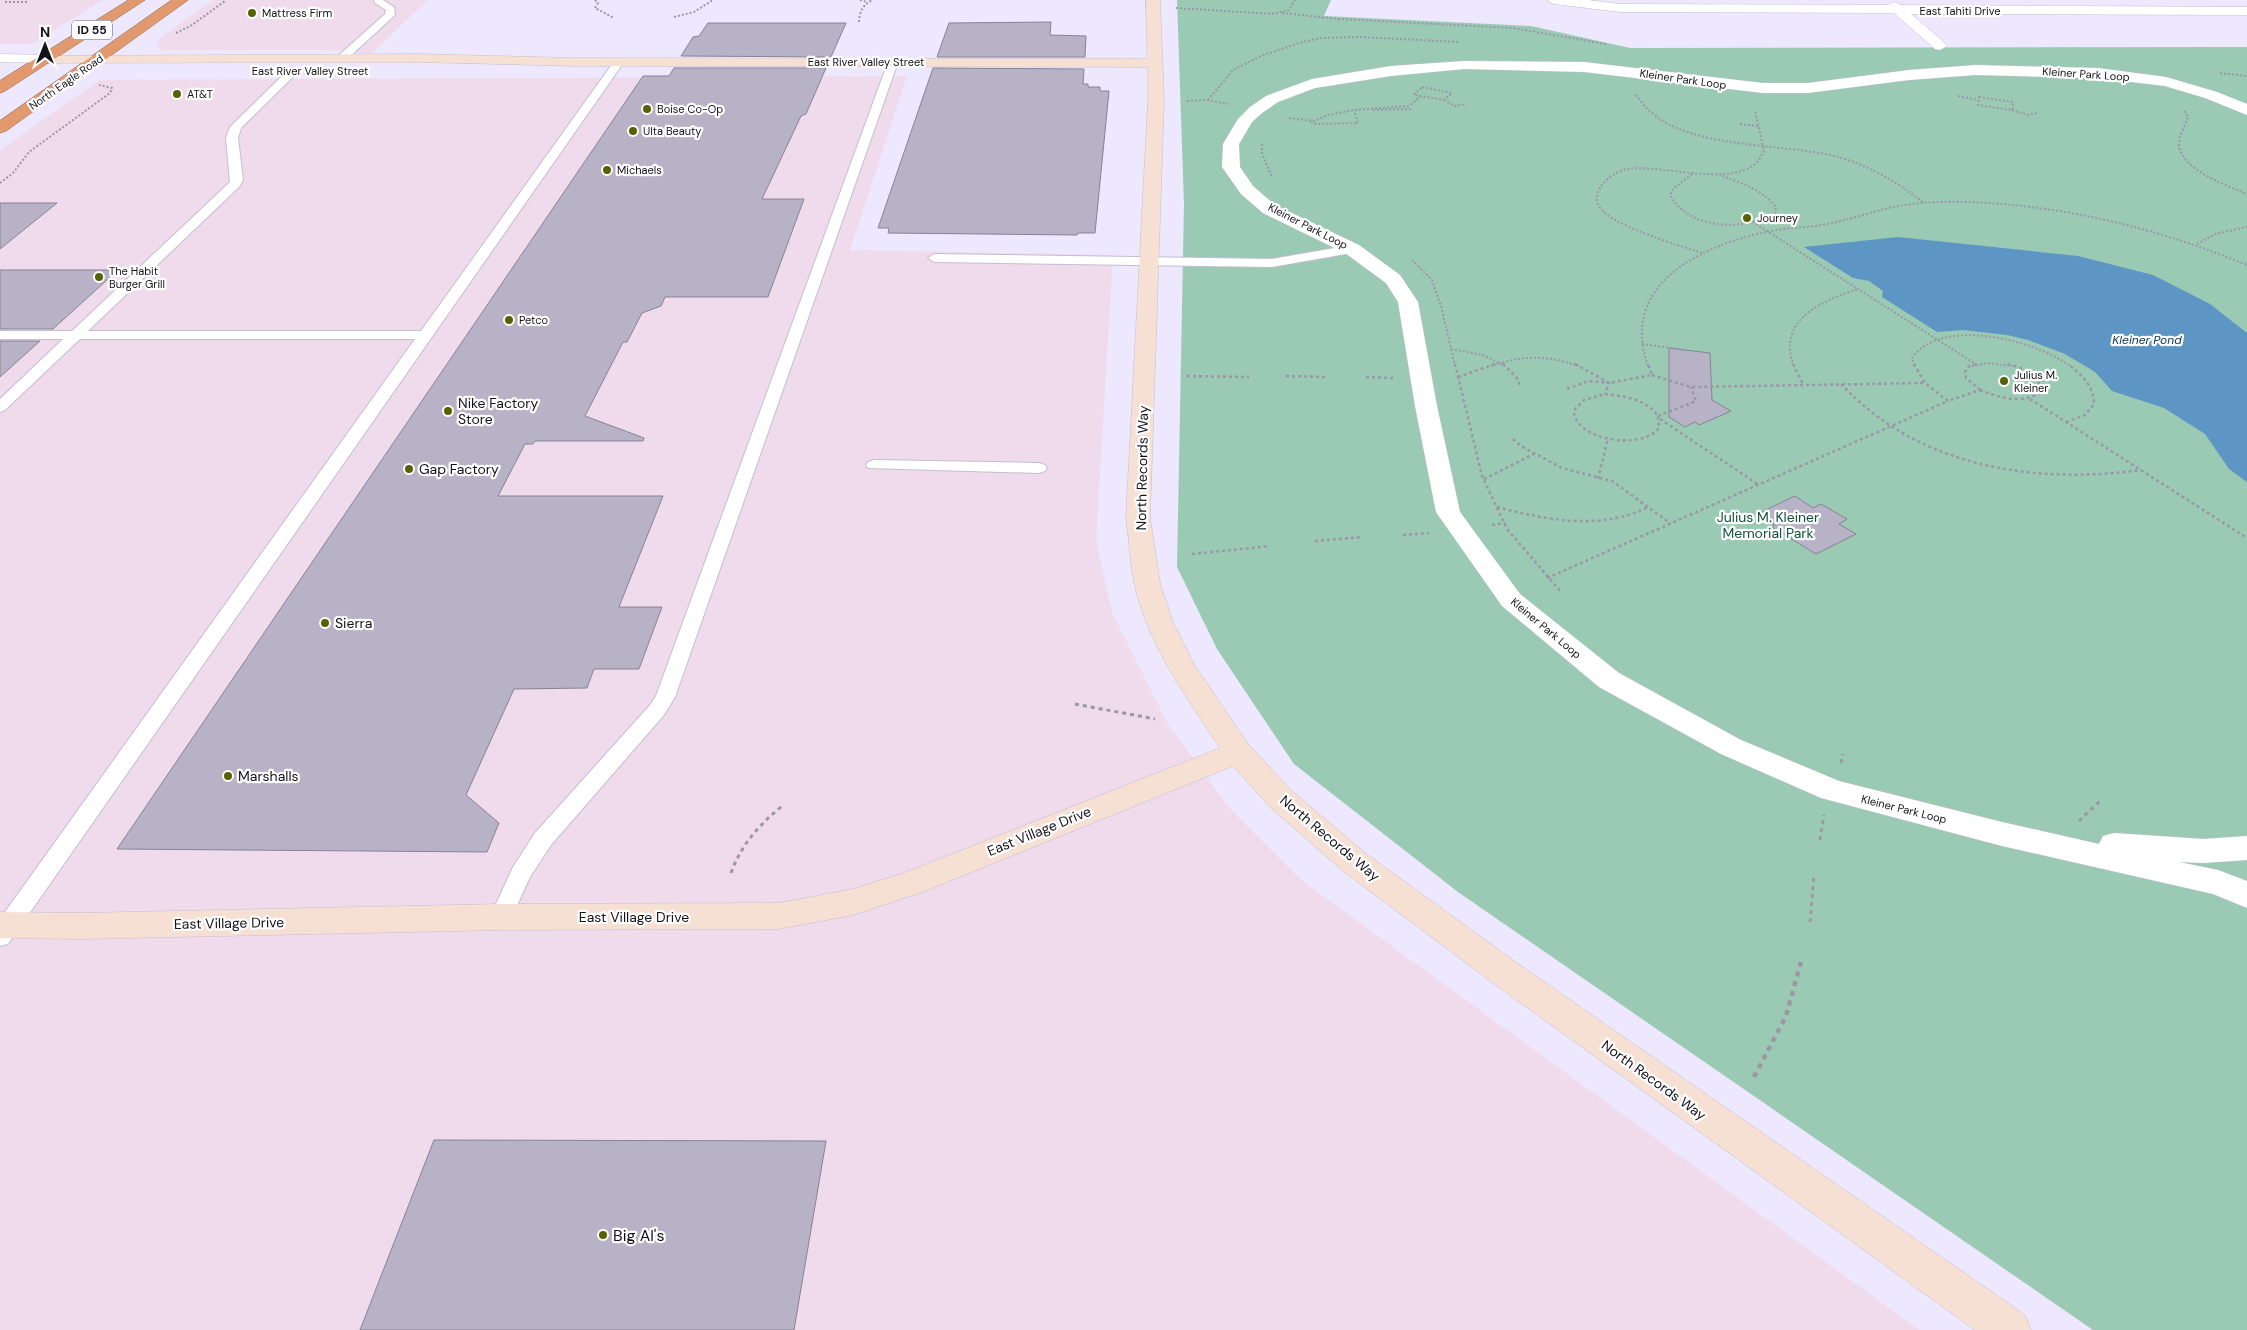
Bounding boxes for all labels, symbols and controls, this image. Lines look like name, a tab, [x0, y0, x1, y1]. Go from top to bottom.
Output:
street label: East Tahiti Drive	[1920, 4, 2000, 18]
place label: Mattress Firm	[262, 6, 332, 20]
marker: Mattress Firm	[246, 7, 258, 19]
north arrow	[20, 20, 70, 70]
road number: ID 55	[72, 20, 112, 40]
text: N	[40, 23, 50, 41]
street label: North Eagle Road	[26, 51, 106, 113]
street label: East River Valley Street	[808, 55, 924, 69]
street label: East River Valley Street	[252, 64, 368, 78]
street label: Kleiner Park Loop	[2042, 64, 2130, 84]
street label: Kleiner Park Loop	[1639, 66, 1727, 92]
place label: AT&T	[187, 87, 213, 101]
marker: AT&T	[171, 88, 183, 100]
place label: Boise Co-Op	[657, 102, 723, 116]
marker: Boise Co-Op	[641, 103, 653, 115]
place label: Ulta Beauty	[643, 124, 701, 138]
marker: Ulta Beauty	[627, 125, 639, 137]
place label: Michaels	[617, 163, 662, 177]
marker: Michaels	[601, 164, 613, 176]
street label: Kleiner Park Loop	[1266, 200, 1350, 252]
place label: Journey	[1757, 211, 1798, 225]
marker: Journey	[1741, 212, 1753, 224]
place label: The Habit Burger Grill	[109, 264, 165, 291]
marker: The Habit Burger Grill	[93, 271, 105, 283]
place label: Petco	[519, 313, 548, 327]
marker: Petco	[503, 314, 515, 326]
water label: Kleiner Pond	[2112, 332, 2182, 348]
place label: Julius M. Kleiner	[2014, 368, 2057, 395]
marker: Julius M. Kleiner	[1998, 375, 2010, 387]
place label: Nike Factory Store	[458, 394, 538, 428]
marker: Nike Factory Store	[442, 405, 454, 417]
street label: North Records Way	[1132, 405, 1152, 531]
place label: Gap Factory	[419, 460, 499, 478]
marker: Gap Factory	[403, 463, 415, 475]
park label: Julius M. Kleiner Memorial Park	[1717, 508, 1819, 542]
street label: Kleiner Park Loop	[1508, 595, 1584, 662]
place label: Sierra	[335, 614, 372, 632]
marker: Sierra	[319, 617, 331, 629]
place label: Marshalls	[238, 767, 299, 785]
marker: Marshalls	[222, 770, 234, 782]
street label: North Records Way	[1276, 791, 1384, 885]
street label: Kleiner Park Loop	[1860, 792, 1948, 826]
street label: East Village Drive	[984, 802, 1094, 860]
street label: East Village Drive	[579, 908, 689, 926]
street label: East Village Drive	[174, 913, 284, 933]
street label: North Records Way	[1598, 1036, 1710, 1124]
place label: Big Al's	[613, 1225, 664, 1246]
marker: Big Al's	[597, 1229, 609, 1241]

